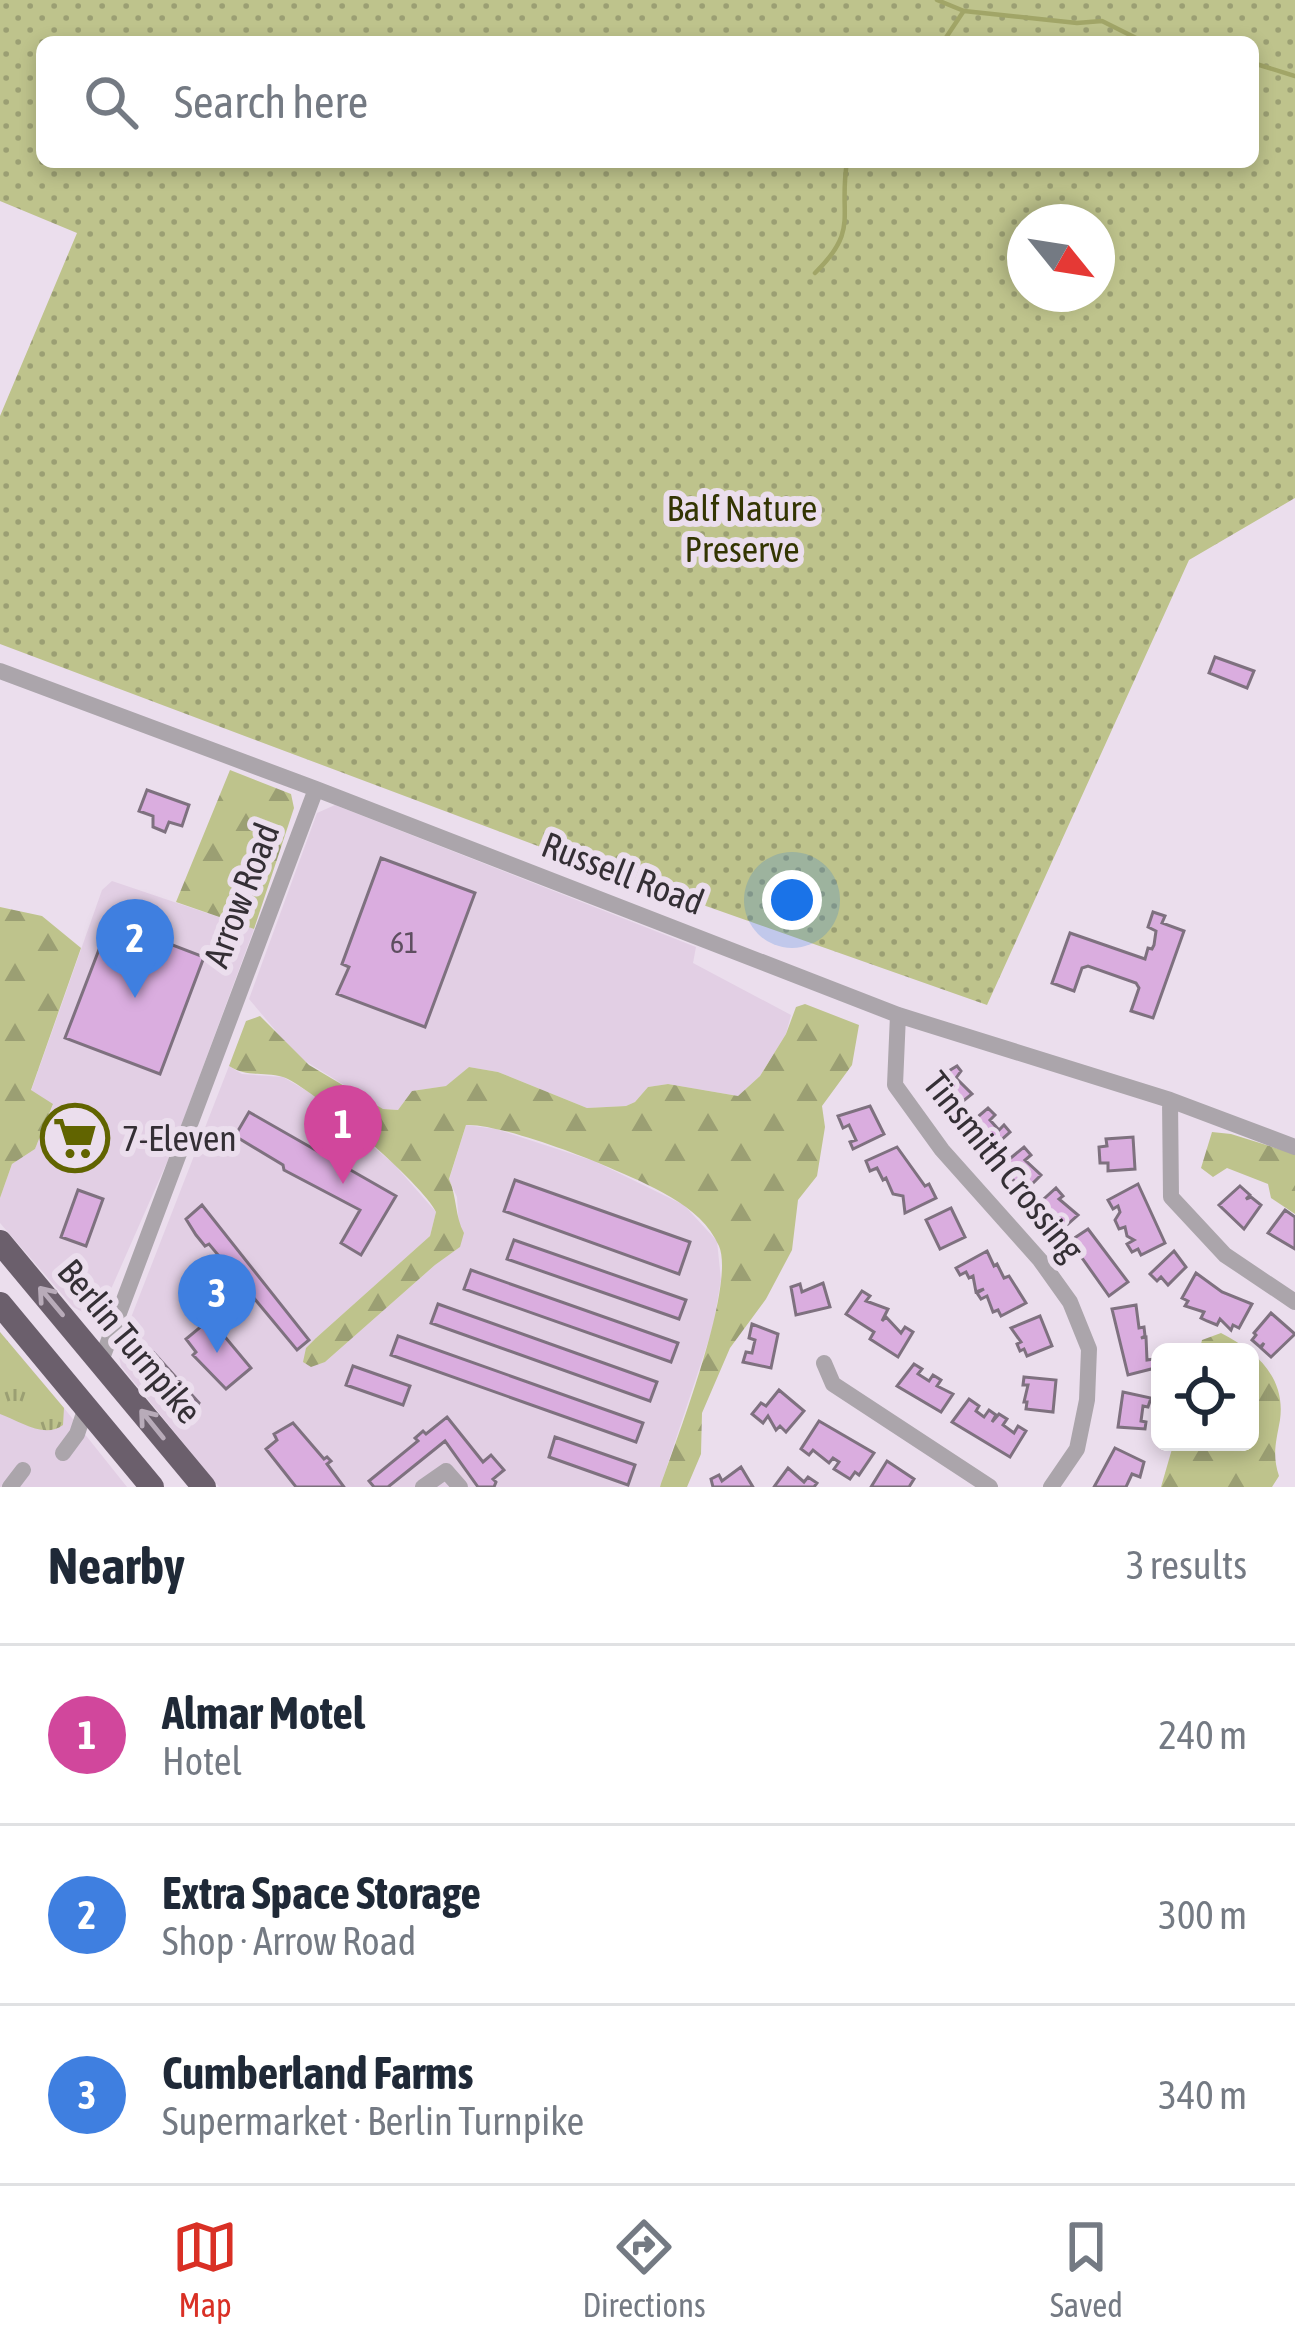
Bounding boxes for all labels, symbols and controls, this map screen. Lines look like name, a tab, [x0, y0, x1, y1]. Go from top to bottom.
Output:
search box	[36, 36, 1259, 168]
icon: search	[78, 69, 144, 135]
text: Search here	[174, 76, 368, 128]
north arrow	[1007, 204, 1115, 312]
park label: Balf Nature Preserve	[667, 487, 817, 570]
street label: Arrow Road	[194, 817, 288, 973]
street label: Russell Road	[536, 823, 710, 923]
your location	[762, 870, 822, 930]
pin: 2	[96, 899, 174, 998]
house number: 61	[390, 925, 418, 959]
street label: Tinsmith Crossing	[915, 1063, 1093, 1269]
pin: 1	[304, 1085, 382, 1184]
supermarket icon: 7-Eleven	[40, 1103, 110, 1173]
place label: 7-Eleven	[122, 1117, 237, 1159]
street label: Berlin Turnpike	[49, 1251, 211, 1431]
pin: 3	[178, 1254, 256, 1353]
one-way arrow	[38, 1286, 66, 1317]
map controls	[1151, 1343, 1259, 1451]
button: locate	[1151, 1343, 1259, 1451]
one-way arrow	[140, 1409, 166, 1441]
text: Nearby	[48, 1536, 185, 1595]
text: 3 results	[1126, 1543, 1247, 1587]
text: Almar Motel	[162, 1687, 365, 1739]
text: 1	[78, 1713, 96, 1757]
text: 240 m	[1159, 1713, 1247, 1757]
text: Hotel	[162, 1739, 242, 1783]
text: Extra Space Storage	[162, 1867, 481, 1919]
text: 2	[78, 1893, 96, 1937]
text: 300 m	[1159, 1893, 1247, 1937]
text: Shop · Arrow Road	[162, 1919, 416, 1963]
text: Cumberland Farms	[162, 2047, 473, 2099]
text: 3	[78, 2073, 96, 2117]
text: 340 m	[1159, 2073, 1247, 2117]
text: Supermarket · Berlin Turnpike	[162, 2099, 584, 2143]
tab: Map	[172, 2214, 238, 2324]
tab: Directions	[582, 2214, 706, 2324]
tab: Saved	[1050, 2214, 1123, 2324]

